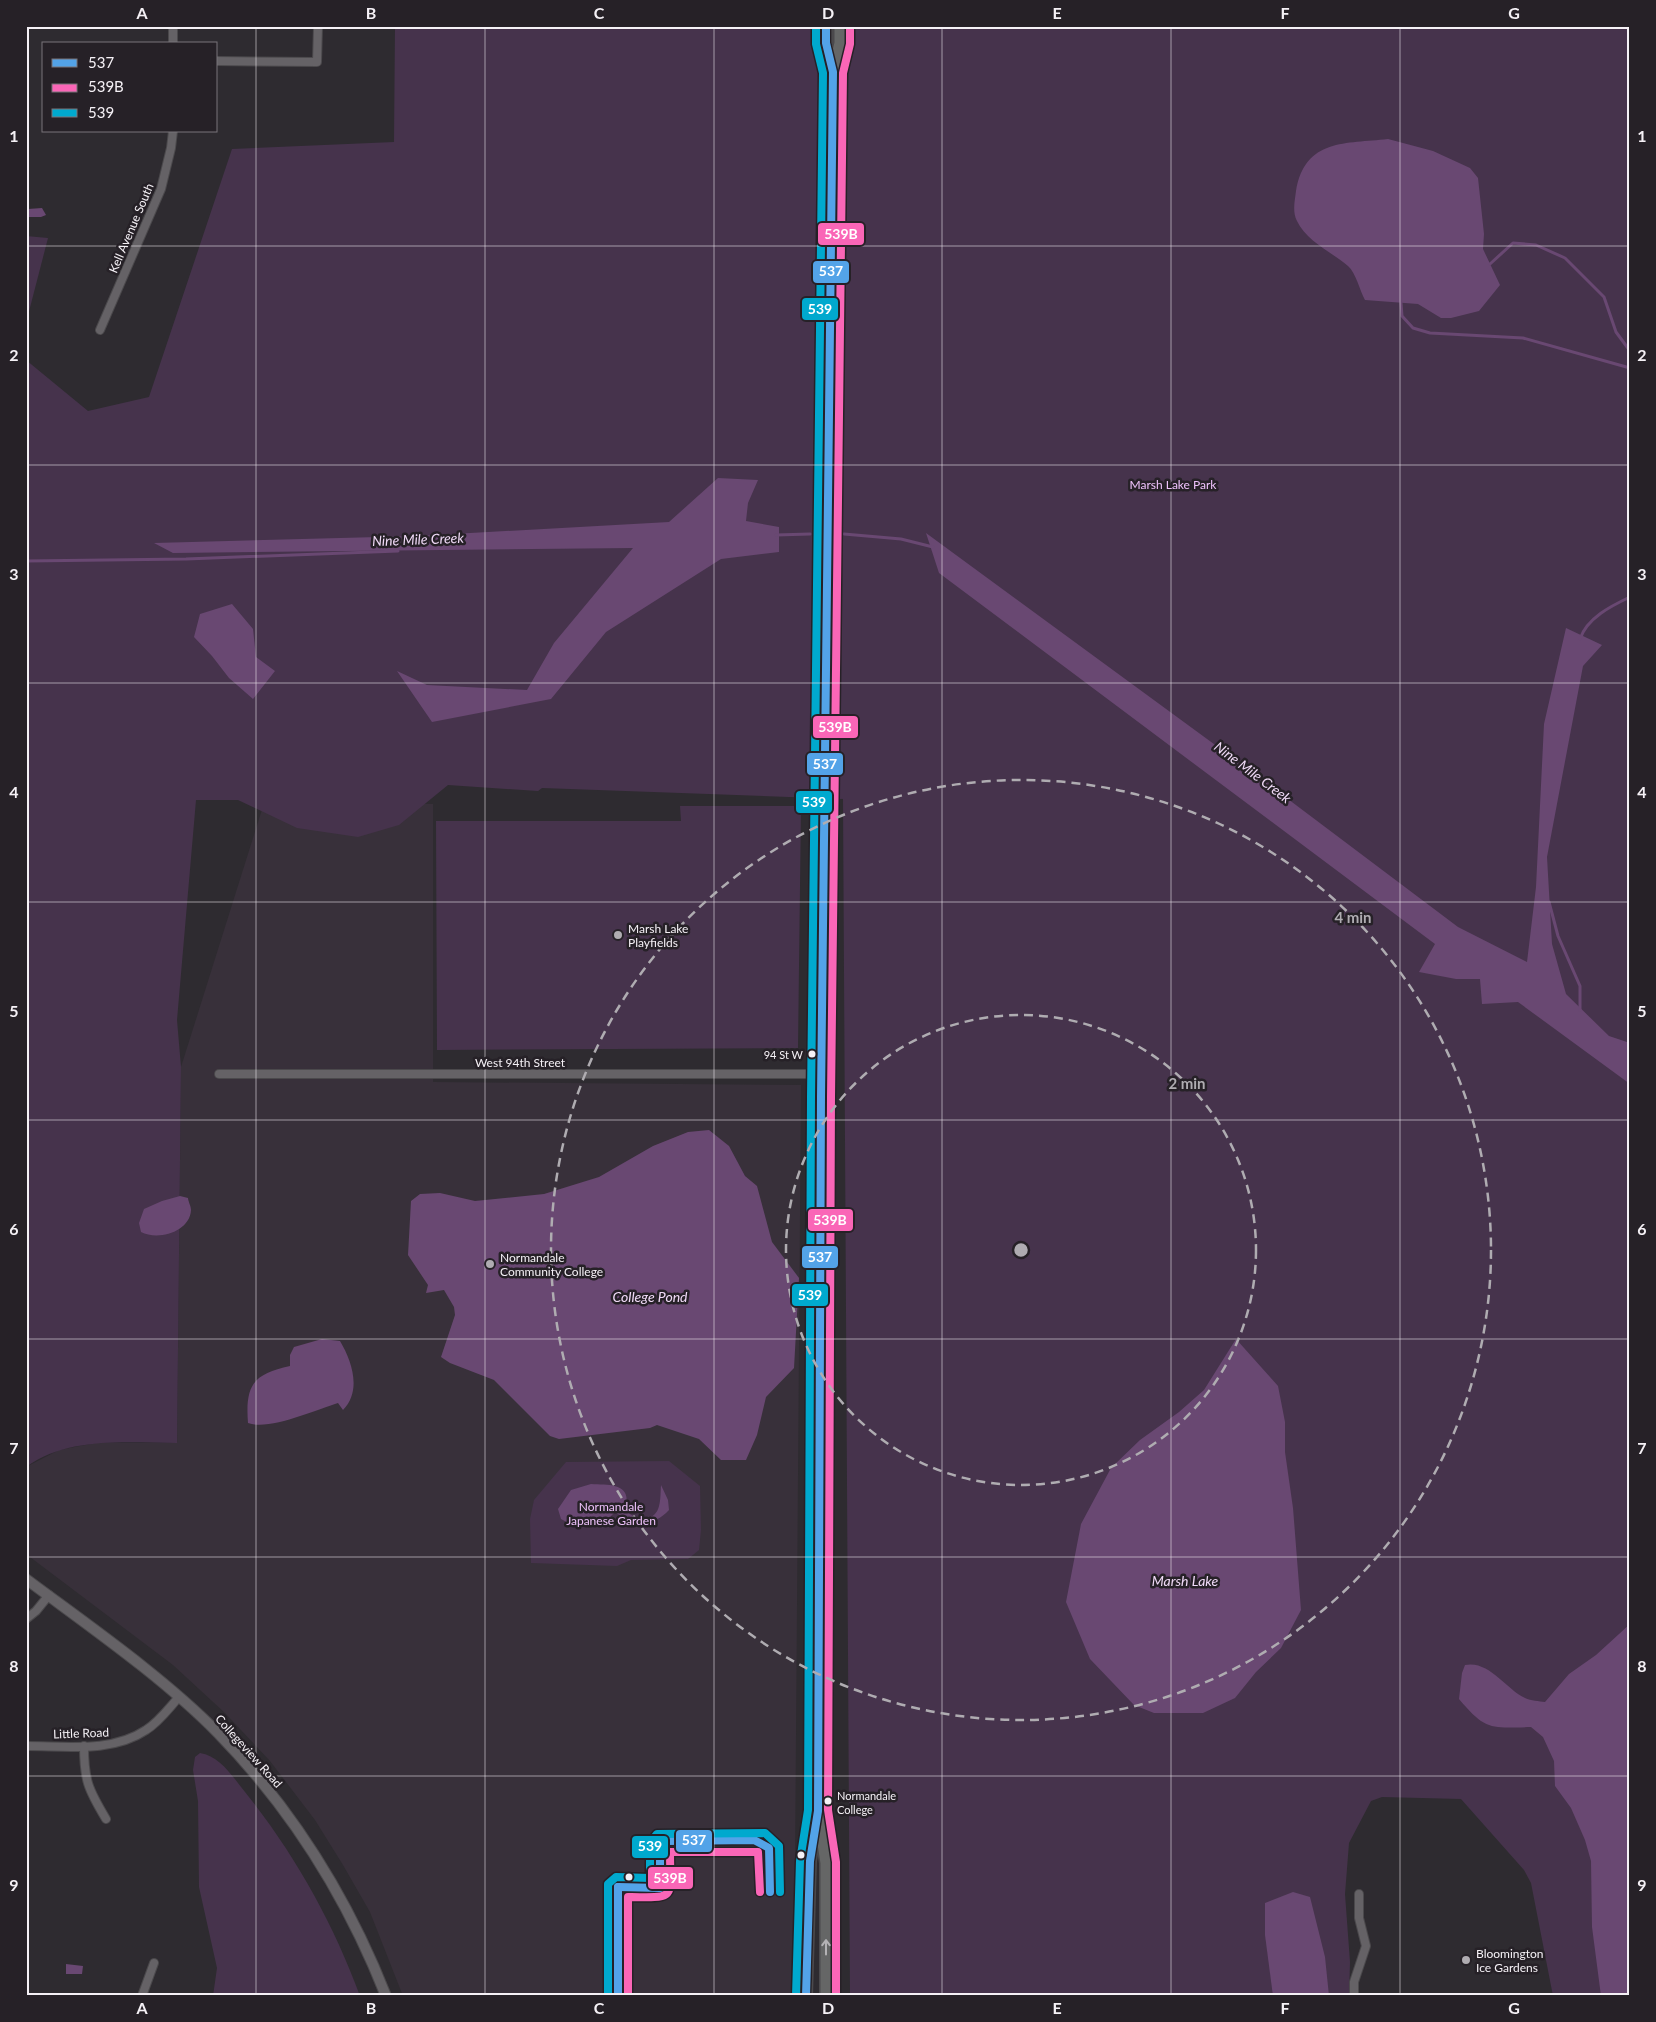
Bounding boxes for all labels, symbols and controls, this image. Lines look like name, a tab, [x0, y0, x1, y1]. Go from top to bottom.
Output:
text: A	[135, 3, 148, 22]
text: B	[366, 3, 376, 22]
text: C	[594, 3, 605, 22]
text: D	[822, 3, 834, 22]
text: E	[1052, 3, 1062, 22]
text: F	[1280, 3, 1290, 22]
text: G	[1508, 3, 1520, 22]
legend	[42, 42, 218, 132]
text: 537	[88, 53, 114, 71]
text: 539B	[88, 77, 124, 95]
text: 539	[88, 103, 114, 121]
text: 1	[9, 126, 19, 145]
text: 1	[1637, 126, 1647, 145]
street label: Kell Avenue South	[105, 181, 157, 275]
line badge: 539B	[817, 222, 865, 246]
text: 539B	[824, 225, 858, 242]
line badge: 537	[812, 260, 850, 284]
text: 537	[819, 262, 843, 279]
line badge: 539	[801, 297, 839, 321]
text: 539	[808, 300, 832, 317]
text: 2	[9, 345, 19, 364]
text: 2	[1637, 345, 1647, 364]
park label: Marsh Lake Park	[1130, 477, 1217, 492]
water label: Nine Mile Creek	[372, 529, 465, 549]
text: 3	[9, 564, 19, 583]
text: 3	[1637, 564, 1647, 583]
line badge: 539B	[812, 715, 859, 739]
text: 539B	[818, 718, 852, 735]
water label: Nine Mile Creek	[1211, 738, 1295, 807]
line badge: 537	[806, 752, 844, 776]
text: 537	[813, 755, 837, 772]
text: 4	[9, 782, 19, 801]
text: 4	[1637, 782, 1647, 801]
line badge: 539	[795, 790, 833, 814]
text: 539	[802, 793, 826, 810]
text: 4 min	[1334, 908, 1372, 926]
place label: Marsh Lake Playfields	[628, 921, 688, 950]
marker: Marsh Lake Playfields	[612, 929, 624, 941]
text: 5	[9, 1001, 19, 1020]
text: 5	[1637, 1001, 1647, 1020]
place label: 94 St W	[764, 1048, 804, 1061]
marker: 94 St W	[807, 1049, 817, 1059]
street label: West 94th Street	[475, 1055, 566, 1070]
text: 2 min	[1168, 1074, 1206, 1092]
line badge: 539B	[807, 1208, 854, 1232]
text: 539B	[813, 1211, 847, 1228]
text: 6	[9, 1219, 19, 1238]
text: 6	[1637, 1219, 1647, 1238]
centre of rings	[1012, 1241, 1030, 1259]
line badge: 537	[801, 1245, 839, 1269]
text: 537	[808, 1248, 832, 1265]
place label: Normandale Community College	[500, 1250, 603, 1279]
marker: Normandale Community College	[484, 1258, 496, 1270]
line badge: 539	[791, 1283, 829, 1307]
text: 539	[798, 1286, 822, 1303]
water label: College Pond	[613, 1288, 688, 1305]
text: 7	[9, 1438, 19, 1457]
text: 7	[1637, 1438, 1647, 1457]
park label: Normandale Japanese Garden	[566, 1499, 656, 1528]
water label: Marsh Lake	[1152, 1572, 1219, 1589]
text: 8	[9, 1656, 19, 1675]
text: 8	[1637, 1656, 1647, 1675]
street label: Collegeview Road	[212, 1711, 286, 1791]
street label: Little Road	[53, 1725, 109, 1741]
place label: Normandale College	[837, 1789, 896, 1816]
marker: Normandale College	[823, 1796, 833, 1806]
line badge: 537	[675, 1829, 713, 1853]
text: 537	[682, 1831, 706, 1848]
line badge: 539	[631, 1835, 669, 1859]
text: 539	[638, 1837, 662, 1854]
unlabelled marker	[796, 1850, 806, 1860]
line badge: 539B	[647, 1866, 694, 1890]
text: 539B	[653, 1869, 687, 1886]
unlabelled marker	[624, 1872, 634, 1882]
text: 9	[9, 1875, 19, 1894]
text: 9	[1637, 1875, 1647, 1894]
one-way arrow	[821, 1939, 831, 1956]
place label: Bloomington Ice Gardens	[1476, 1946, 1544, 1975]
marker: Bloomington Ice Gardens	[1460, 1954, 1472, 1966]
text: A	[135, 1998, 148, 2017]
text: B	[366, 1998, 376, 2017]
text: C	[594, 1998, 605, 2017]
text: D	[822, 1998, 834, 2017]
text: E	[1052, 1998, 1062, 2017]
text: F	[1280, 1998, 1290, 2017]
text: G	[1508, 1998, 1520, 2017]

